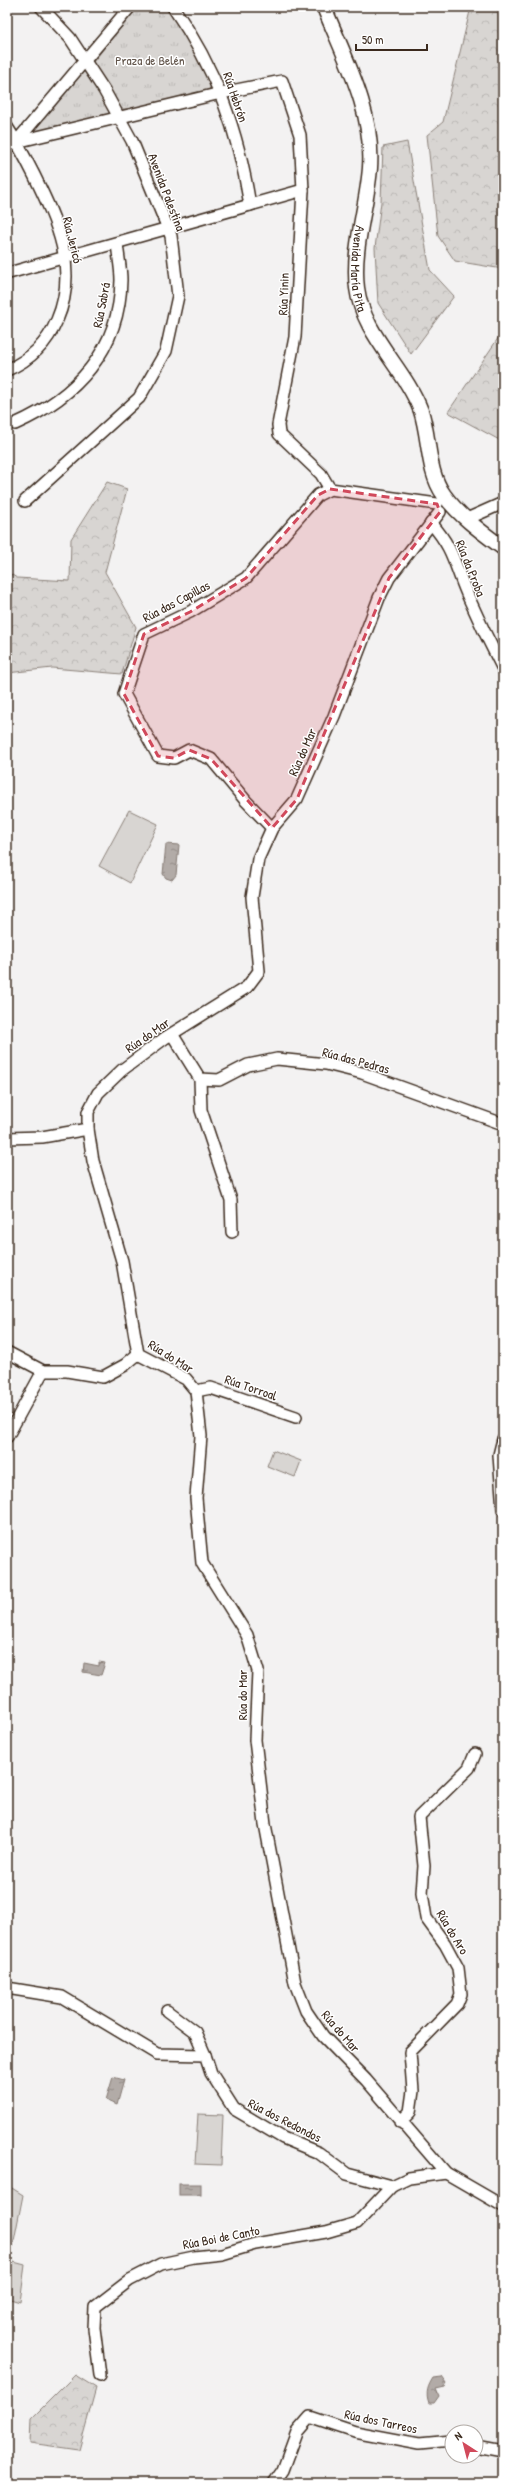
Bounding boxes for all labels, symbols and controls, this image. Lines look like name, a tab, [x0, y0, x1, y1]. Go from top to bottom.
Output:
scale bar	[356, 26, 427, 52]
text: 50 m	[362, 31, 383, 48]
park label: Praza de Belén	[115, 51, 185, 69]
street label: Rúa Hebrón	[219, 70, 253, 125]
street label: Avenida Palestina	[144, 150, 190, 234]
street label: Rúa Jericó	[59, 215, 87, 265]
street label: Avenida María Pita	[347, 224, 371, 314]
street label: Rúa Yinin	[273, 272, 293, 316]
street label: Rúa Sabrá	[88, 281, 114, 329]
street label: Rúa da Proba	[452, 537, 490, 599]
street label: Rúa das Capillas	[139, 576, 213, 626]
street label: Rúa do Mar	[284, 725, 320, 779]
street label: Rúa do Mar	[121, 1013, 173, 1057]
street label: Rúa das Pedras	[320, 1042, 392, 1078]
street label: Rúa do Mar	[145, 1335, 197, 1377]
street label: Rúa Torroal	[222, 1370, 280, 1405]
street label: Rúa do Mar	[233, 1670, 251, 1720]
street label: Rúa do Aro	[433, 1906, 473, 1958]
street label: Rúa do Mar	[318, 2006, 364, 2056]
street label: Rúa dos Redondos	[245, 2094, 325, 2146]
street label: Rúa Boi de Canto	[181, 2221, 261, 2253]
street label: Rúa dos Tarreos	[343, 2404, 419, 2438]
north arrow	[444, 2424, 484, 2464]
text: N	[452, 2428, 465, 2443]

